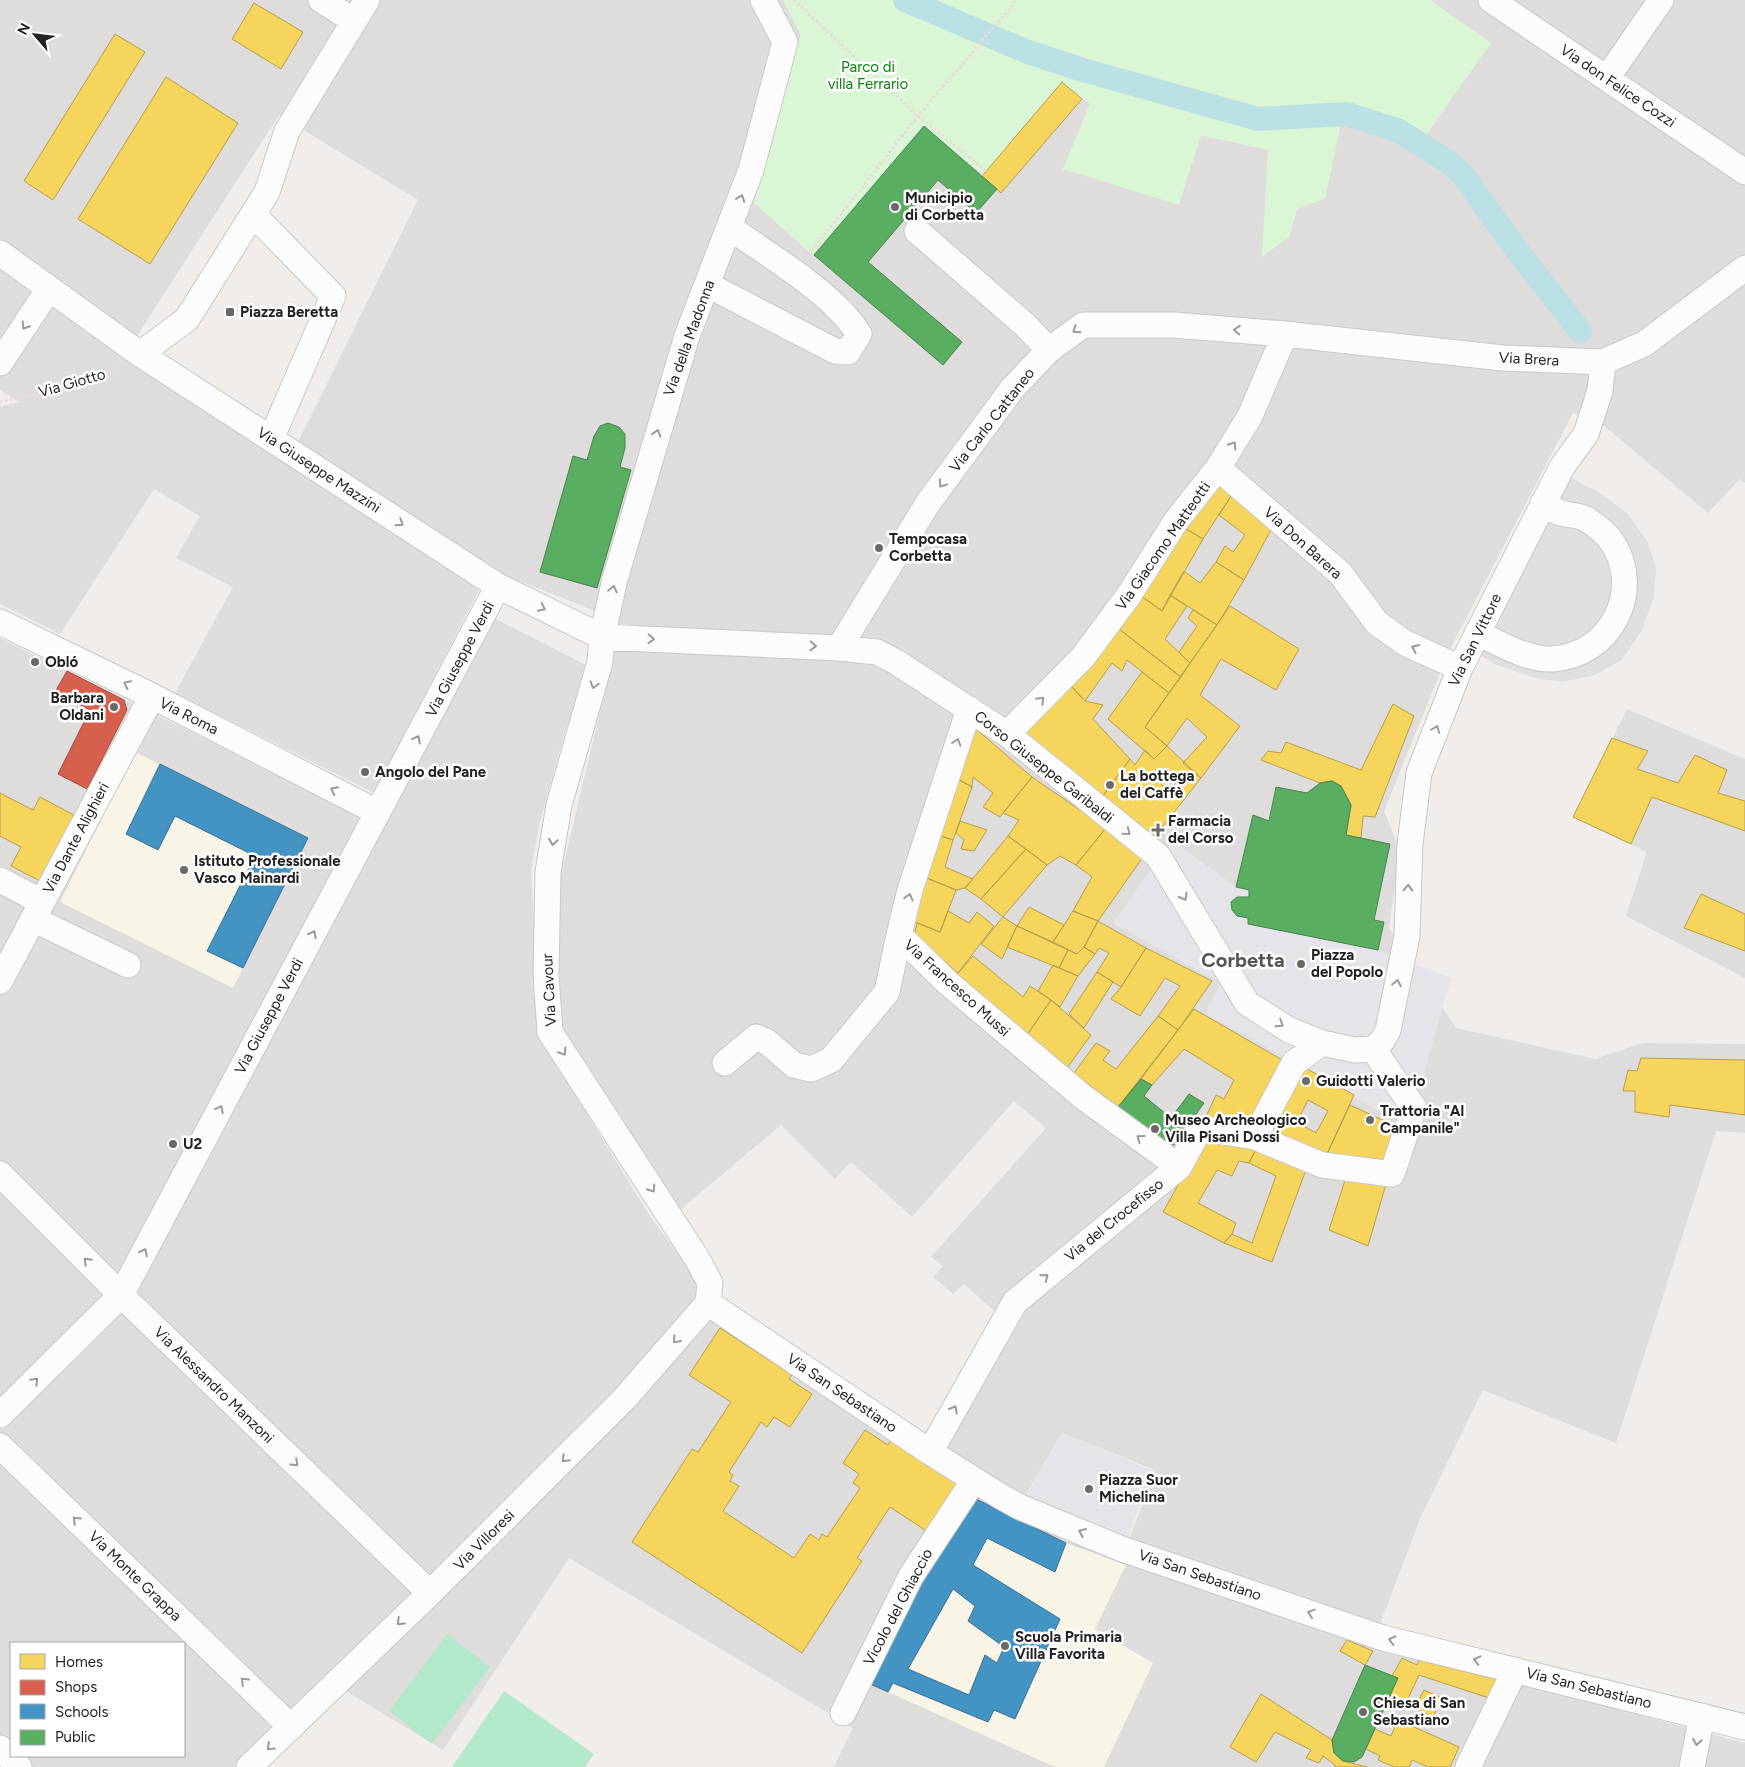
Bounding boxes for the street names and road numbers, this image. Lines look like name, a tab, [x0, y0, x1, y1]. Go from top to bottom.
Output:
street label: Via don Felice Cozzi	[1557, 41, 1679, 131]
street label: Via della Madonna	[660, 277, 718, 399]
street label: Via Brera	[1498, 348, 1560, 370]
street label: Via Carlo Cattaneo	[946, 364, 1038, 476]
street label: Via Giotto	[36, 365, 108, 401]
street label: Via Giuseppe Mazzini	[254, 423, 384, 517]
street label: Via Giacomo Matteotti	[1112, 478, 1214, 614]
street label: Via Don Barera	[1260, 503, 1346, 583]
street label: Via San Vittore	[1445, 591, 1505, 689]
street label: Via Giuseppe Verdi	[422, 598, 498, 720]
street label: Via Roma	[157, 694, 221, 738]
street label: Corso Giuseppe Garibaldi	[971, 707, 1117, 827]
street label: Via Dante Alighieri	[39, 779, 113, 897]
street label: Via Francesco Mussi	[900, 936, 1014, 1040]
street label: Via Cavour	[538, 953, 560, 1027]
street label: Via Giuseppe Verdi	[231, 955, 307, 1077]
street label: Via del Crocefisso	[1061, 1174, 1167, 1265]
street label: Via Alessandro Manzoni	[150, 1323, 278, 1447]
street label: Via San Sebastiano	[784, 1350, 901, 1437]
street label: Via Villoresi	[450, 1506, 518, 1574]
street label: Via Monte Grappa	[85, 1527, 185, 1625]
street label: Vicolo del Ghiaccio	[860, 1545, 937, 1668]
street label: Via San Sebastiano	[1136, 1546, 1264, 1605]
street label: Via San Sebastiano	[1524, 1664, 1654, 1712]

